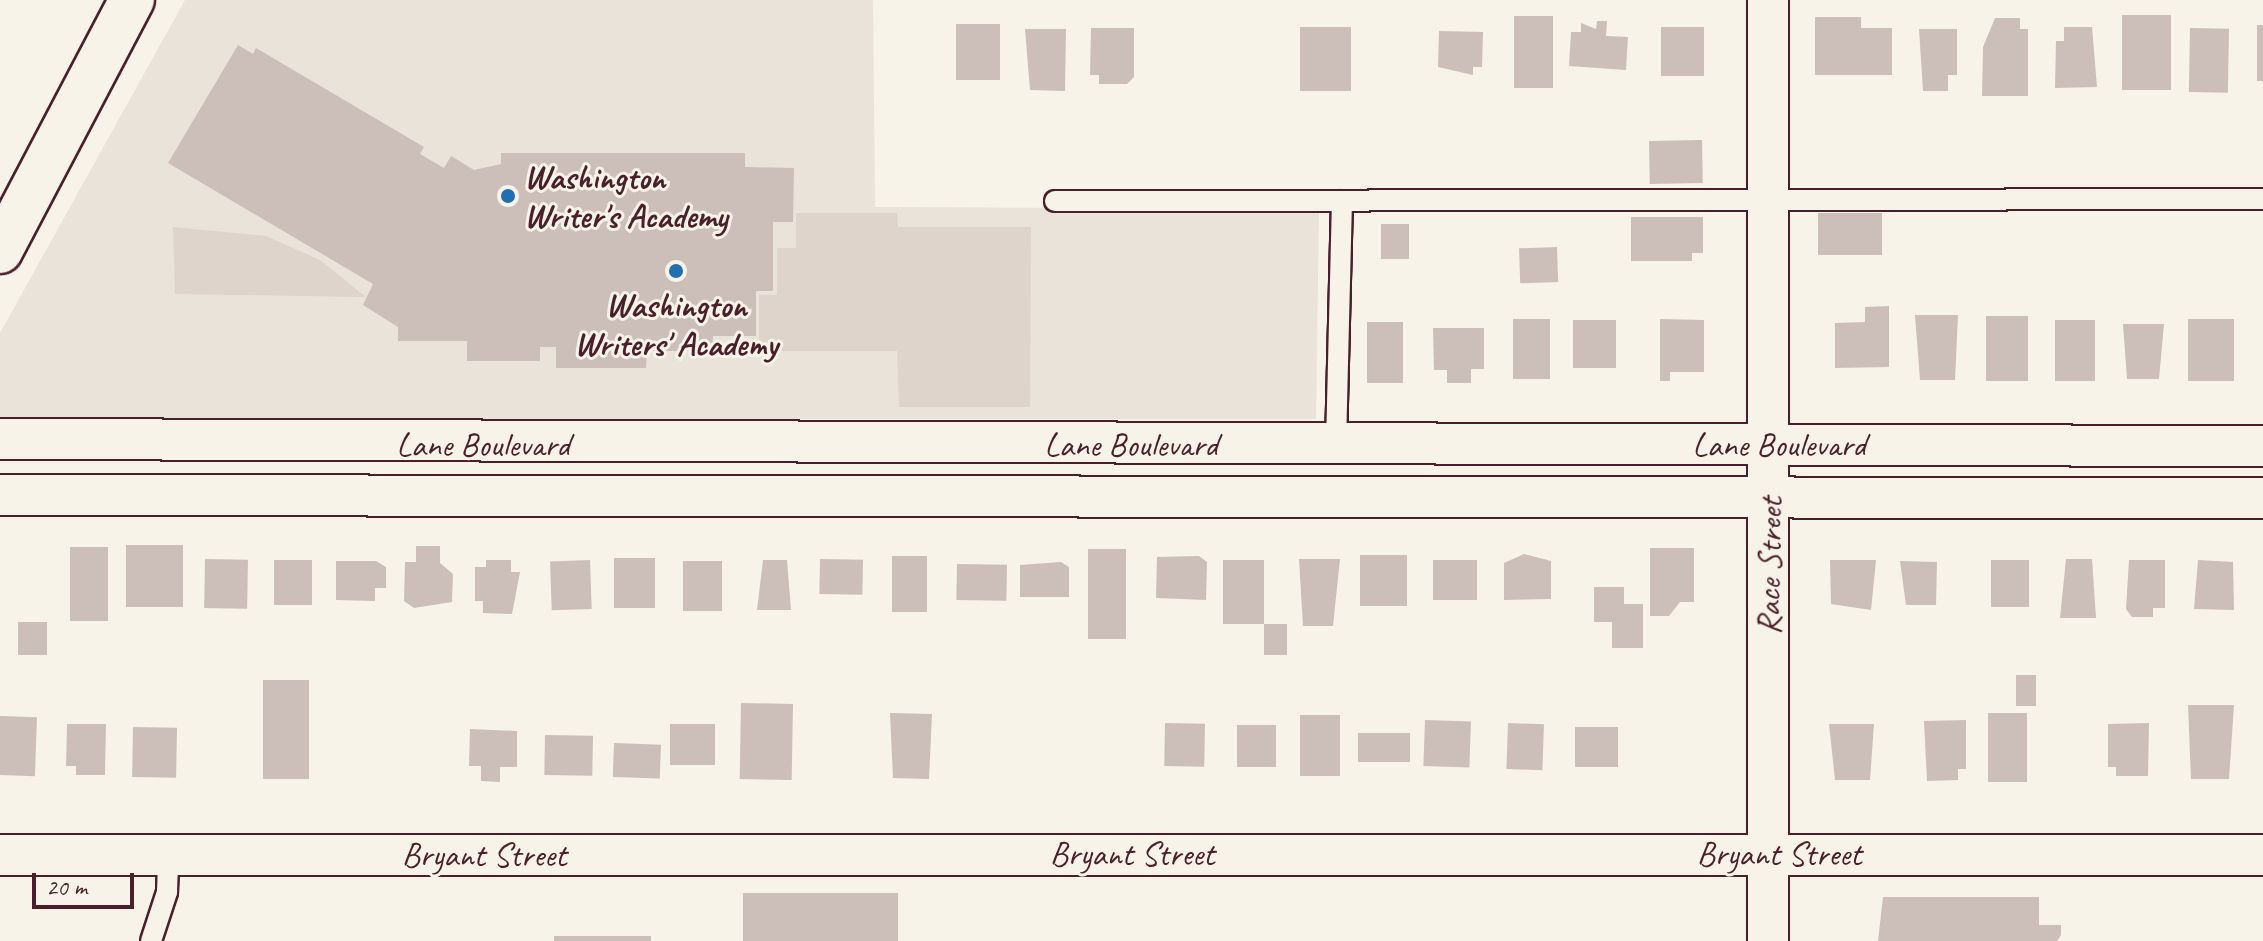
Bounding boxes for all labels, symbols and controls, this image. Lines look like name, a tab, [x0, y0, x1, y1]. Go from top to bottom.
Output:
place label: Washington Writer's Academy	[524, 156, 727, 236]
marker: Washington Writer's Academy	[499, 187, 517, 205]
marker: Washington Writers' Academy	[667, 262, 685, 280]
place label: Washington Writers' Academy	[574, 284, 778, 364]
street label: Lane Boulevard	[396, 425, 570, 465]
street label: Lane Boulevard	[1044, 425, 1218, 465]
street label: Lane Boulevard	[1692, 425, 1866, 465]
street label: Race Street	[1747, 497, 1791, 635]
street label: Bryant Street	[1049, 834, 1215, 874]
street label: Bryant Street	[1696, 834, 1862, 874]
street label: Bryant Street	[401, 835, 567, 875]
scale bar	[36, 857, 138, 907]
text: 20 m	[46, 872, 87, 902]

